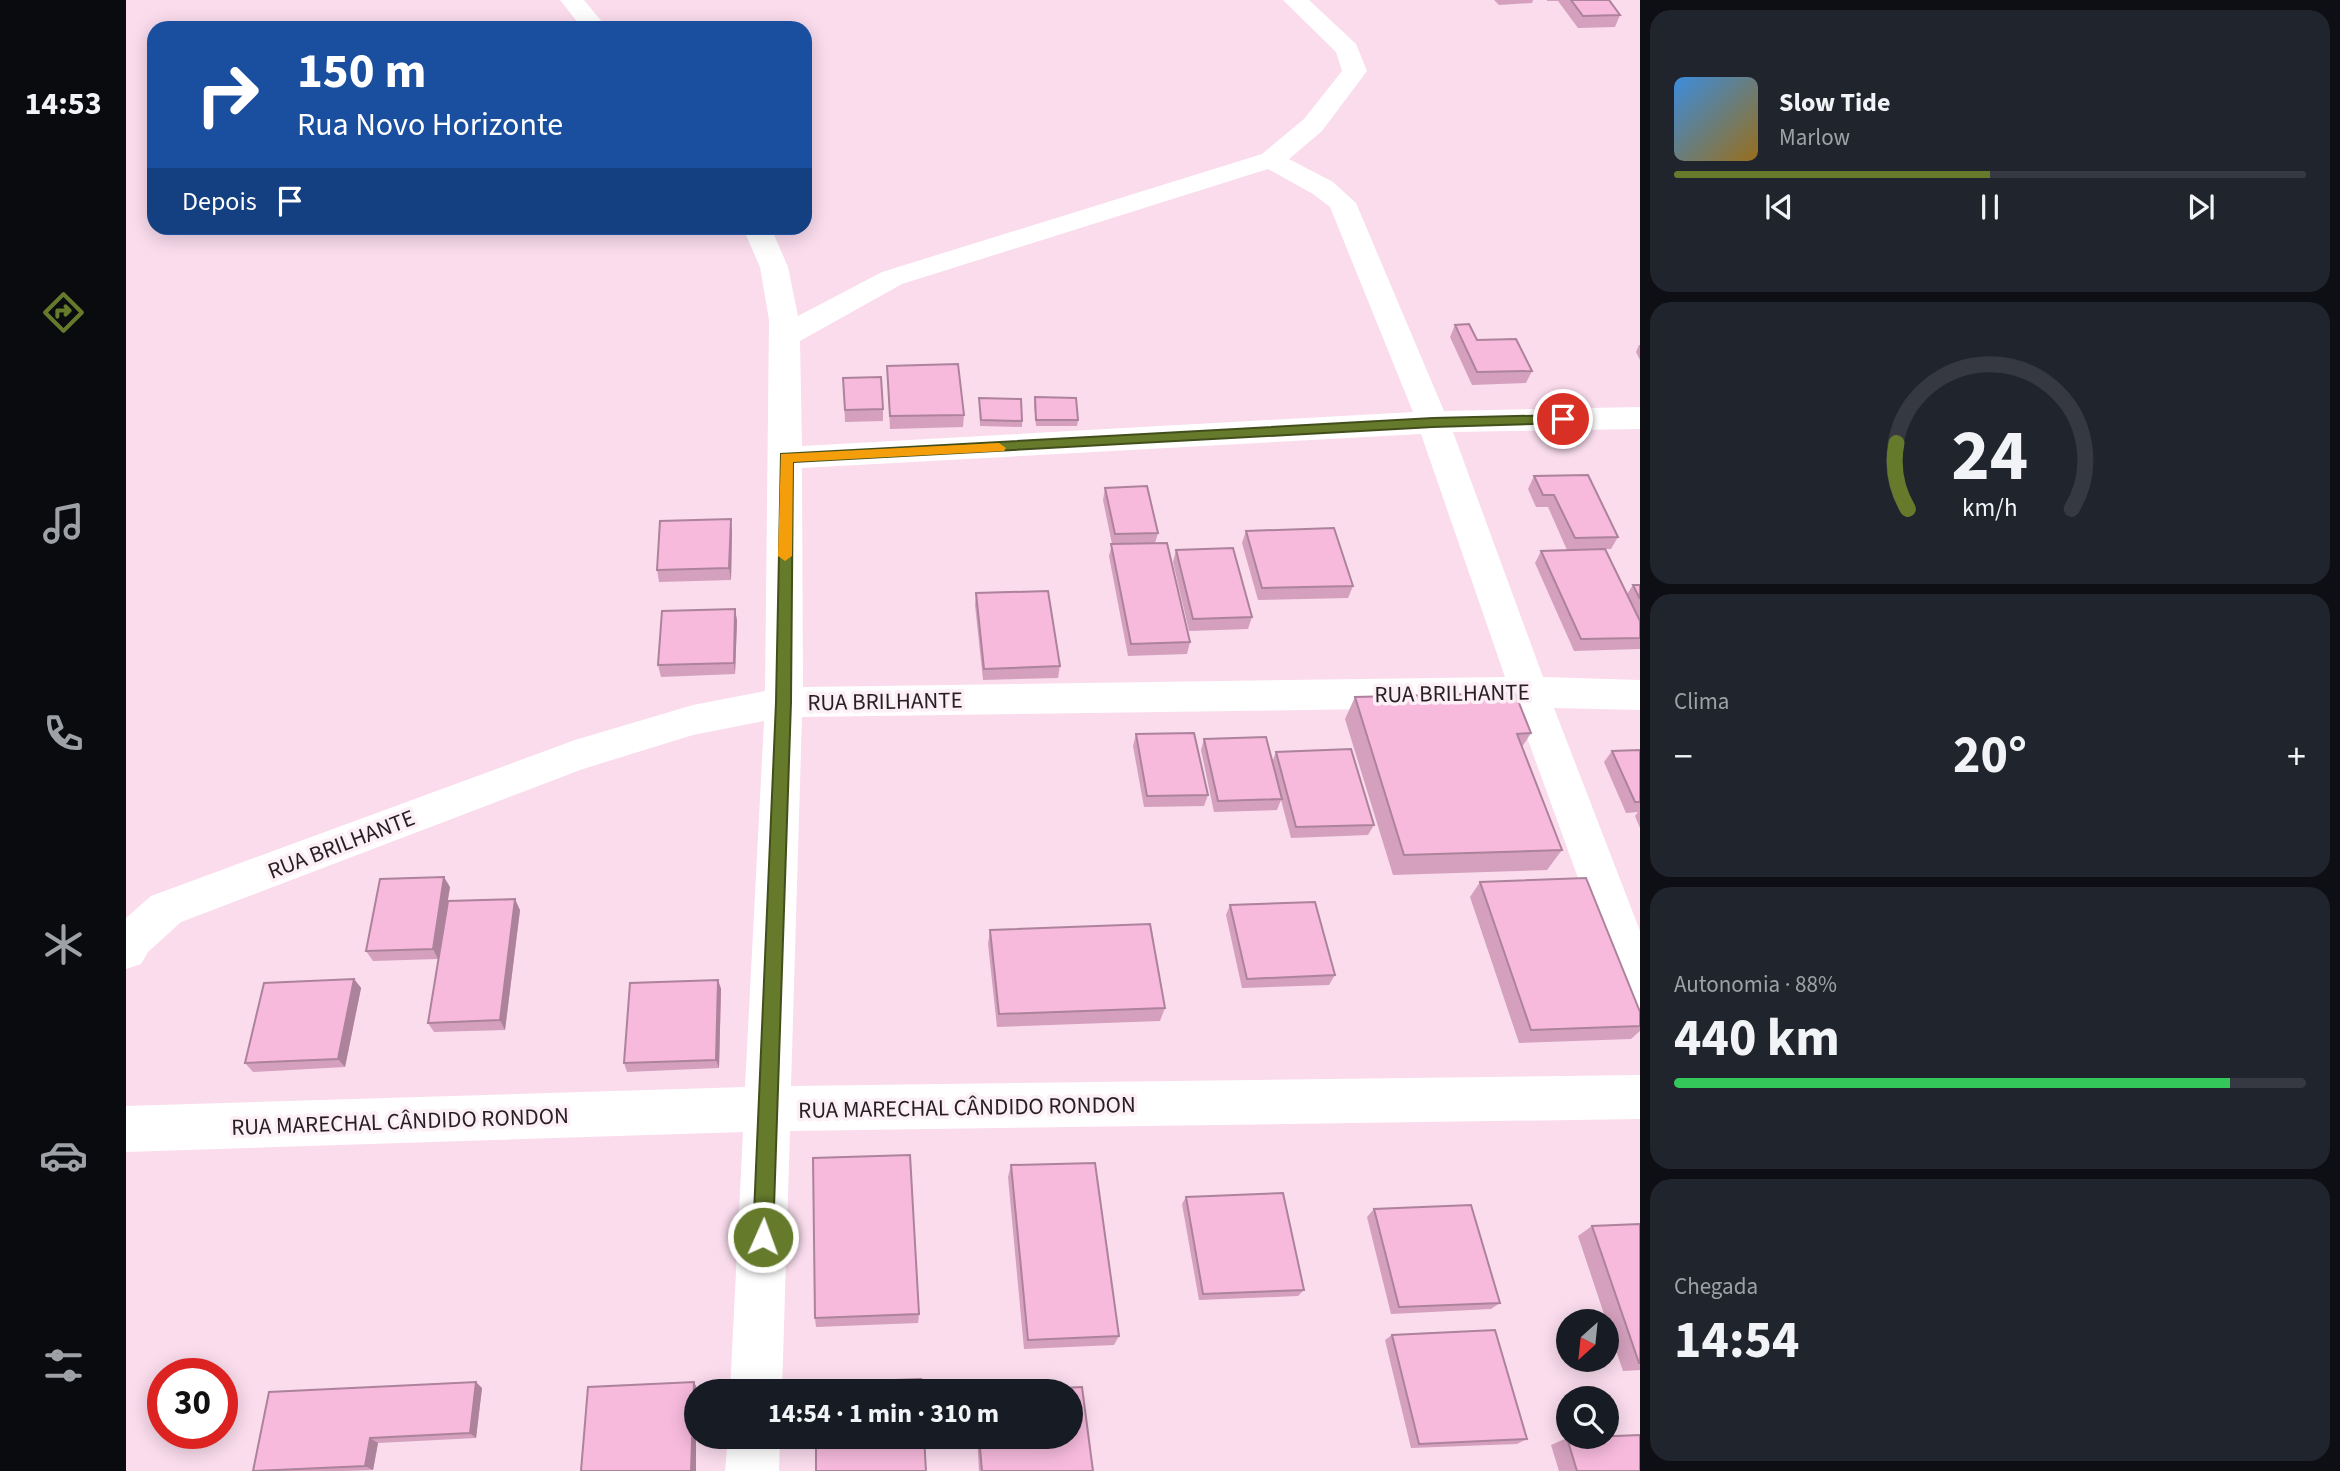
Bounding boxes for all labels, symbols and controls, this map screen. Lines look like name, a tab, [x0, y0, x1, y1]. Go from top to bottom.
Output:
text: 150 m	[297, 37, 426, 107]
icon: right	[182, 49, 273, 140]
text: 14:53	[24, 81, 102, 127]
text: Slow Tide	[1779, 84, 1890, 121]
text: Rua Novo Horizonte	[297, 102, 563, 148]
text: Marlow	[1779, 121, 1850, 154]
icon: arrive	[271, 182, 309, 220]
text: Depois	[182, 183, 257, 220]
icon: previous	[1760, 188, 1798, 226]
icon: pause	[1971, 188, 2009, 226]
icon: next	[2182, 188, 2220, 226]
icon: directions	[39, 288, 88, 337]
pin	[1533, 389, 1593, 449]
icon: arrive	[1544, 400, 1582, 438]
text: 24	[1952, 405, 2028, 509]
text: km/h	[1962, 490, 2018, 526]
icon: music	[39, 499, 88, 548]
street label: RUA BRILHANTE	[1374, 676, 1530, 711]
street label: RUA BRILHANTE	[807, 684, 963, 719]
text: Clima	[1674, 685, 1729, 718]
icon: phone	[39, 709, 88, 758]
text: 20°	[1953, 719, 2027, 793]
text: −	[1674, 730, 1693, 784]
text: +	[2287, 730, 2306, 784]
street label: RUA BRILHANTE	[263, 801, 420, 888]
icon: climate	[39, 920, 88, 969]
text: Autonomia · 88%	[1674, 968, 1837, 1001]
text: 440 km	[1674, 1002, 1840, 1076]
street label: RUA MARECHAL CÂNDIDO RONDON	[798, 1088, 1136, 1127]
street label: RUA MARECHAL CÂNDIDO RONDON	[231, 1099, 569, 1144]
icon: car	[39, 1131, 88, 1180]
position arrow	[726, 1200, 800, 1274]
text: Chegada	[1674, 1270, 1758, 1303]
text: 14:54	[1674, 1304, 1799, 1378]
north arrow	[1556, 1309, 1619, 1372]
map controls	[1556, 1309, 1619, 1449]
icon: filters	[39, 1341, 88, 1390]
speed limit sign: 30	[147, 1358, 238, 1449]
button: search	[1556, 1386, 1619, 1449]
text: 14:54 · 1 min · 310 m	[768, 1395, 999, 1432]

